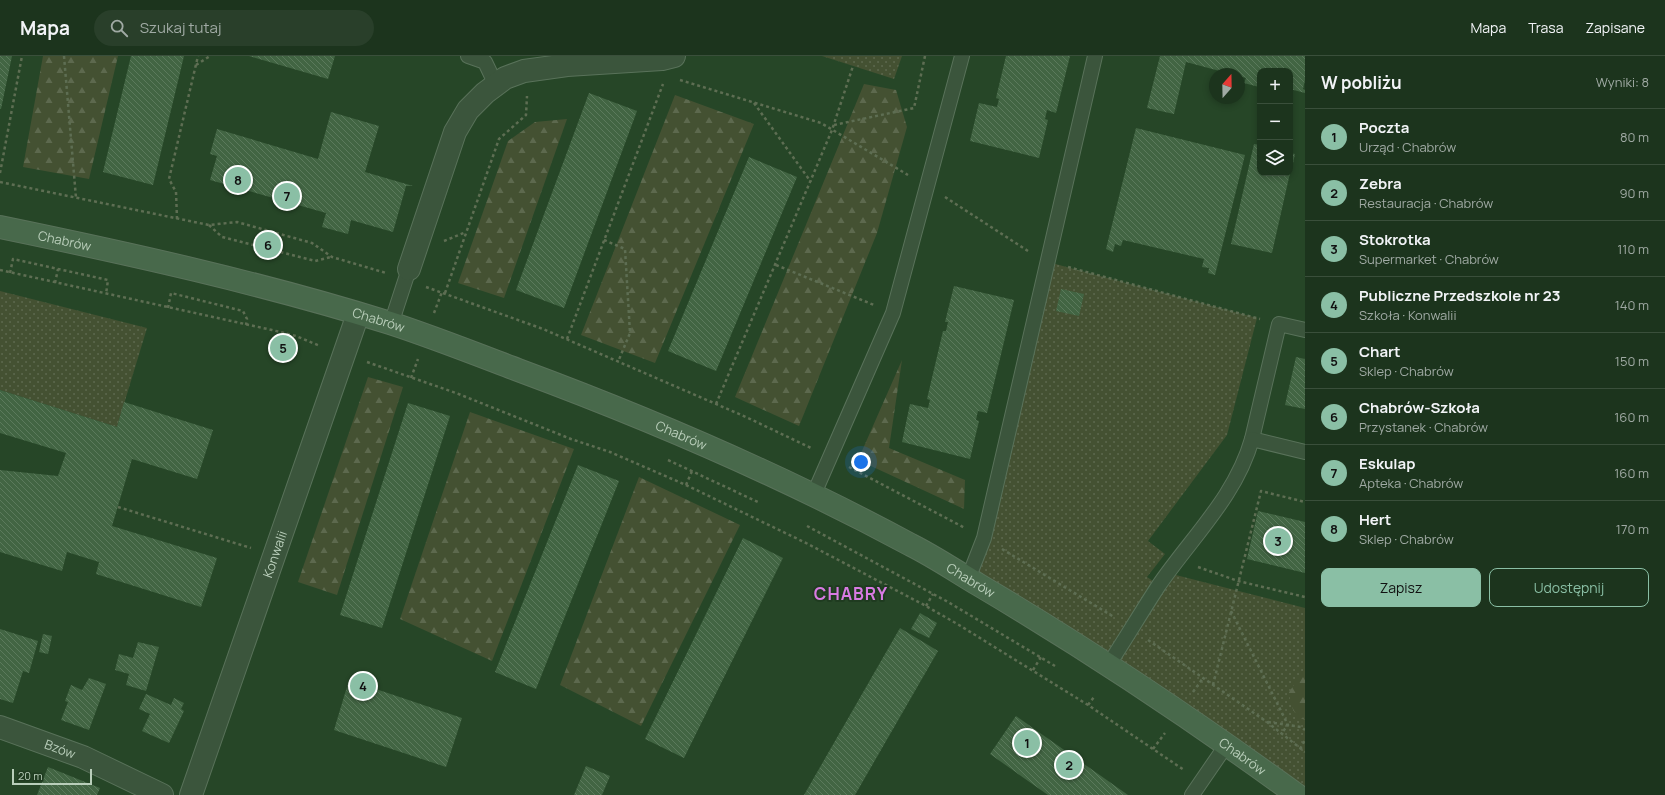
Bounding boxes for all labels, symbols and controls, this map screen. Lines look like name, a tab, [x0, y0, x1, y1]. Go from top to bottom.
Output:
search box	[94, 10, 374, 46]
text: Mapa	[20, 15, 70, 41]
icon: search	[108, 17, 130, 39]
text: Szukaj tutaj	[140, 17, 222, 38]
text: Mapa	[1471, 18, 1506, 37]
text: Trasa	[1528, 18, 1563, 37]
text: Zapisane	[1585, 18, 1645, 37]
north arrow	[1209, 68, 1245, 104]
map controls	[1257, 68, 1293, 176]
button: +	[1257, 68, 1293, 104]
text: W pobliżu	[1321, 71, 1402, 94]
text: Wyniki: 8	[1596, 73, 1649, 91]
button: −	[1257, 104, 1293, 140]
text: Poczta	[1359, 117, 1410, 138]
text: 1	[1331, 128, 1337, 146]
text: 80 m	[1620, 128, 1649, 146]
text: Urząd · Chabrów	[1359, 138, 1456, 156]
button: layers	[1257, 140, 1293, 176]
pin: 8	[225, 165, 251, 195]
text: Zebra	[1359, 173, 1402, 194]
pin: 7	[274, 181, 300, 211]
text: 2	[1330, 184, 1338, 202]
text: 90 m	[1619, 184, 1649, 202]
text: Restauracja · Chabrów	[1359, 194, 1493, 212]
street label: Chabrów	[36, 226, 93, 255]
text: Stokrotka	[1359, 229, 1431, 250]
pin: 6	[255, 230, 281, 260]
text: 3	[1330, 240, 1338, 258]
text: 110 m	[1617, 240, 1649, 258]
text: Supermarket · Chabrów	[1359, 250, 1499, 268]
text: Publiczne Przedszkole nr 23	[1359, 285, 1560, 306]
text: 4	[1330, 296, 1338, 314]
text: 140 m	[1615, 296, 1649, 314]
street label: Chabrów	[350, 303, 407, 336]
text: Szkoła · Konwalii	[1359, 306, 1456, 324]
pin: 5	[270, 333, 296, 363]
text: Chart	[1359, 341, 1401, 362]
text: 5	[1330, 352, 1338, 370]
text: 150 m	[1615, 352, 1649, 370]
text: Sklep · Chabrów	[1359, 362, 1454, 380]
text: Chabrów-Szkoła	[1359, 397, 1480, 418]
text: 6	[1330, 408, 1338, 426]
text: 160 m	[1614, 408, 1649, 426]
street label: Chabrów	[653, 416, 710, 454]
text: Przystanek · Chabrów	[1359, 418, 1488, 436]
your location	[851, 452, 871, 472]
text: Eskulap	[1359, 453, 1415, 474]
text: 7	[1331, 464, 1337, 482]
text: 160 m	[1614, 464, 1649, 482]
text: Apteka · Chabrów	[1359, 474, 1463, 492]
text: Hert	[1359, 509, 1391, 530]
text: 8	[1330, 520, 1338, 538]
text: 170 m	[1616, 520, 1649, 538]
pin: 3	[1265, 526, 1291, 556]
street label: Konwalii	[258, 528, 291, 580]
text: Sklep · Chabrów	[1359, 530, 1454, 548]
street label: Chabrów	[943, 558, 999, 602]
button: Zapisz	[1321, 568, 1481, 607]
button: Udostępnij	[1489, 568, 1649, 607]
district label: CHABRY	[814, 582, 888, 605]
pin: 4	[350, 671, 376, 701]
pin: 1	[1014, 728, 1040, 758]
street label: Chabrów	[1215, 733, 1270, 779]
street label: Bzów	[42, 735, 78, 763]
pin: 2	[1056, 750, 1082, 780]
scale bar	[12, 767, 92, 786]
text: 20 m	[18, 768, 43, 783]

